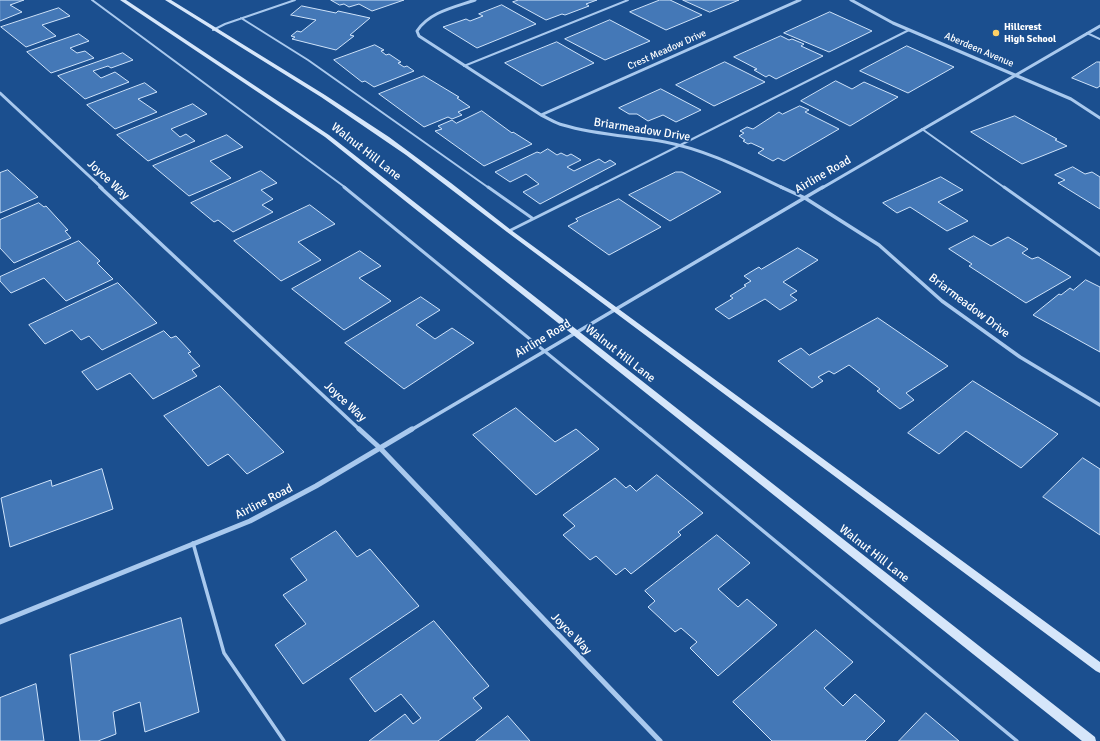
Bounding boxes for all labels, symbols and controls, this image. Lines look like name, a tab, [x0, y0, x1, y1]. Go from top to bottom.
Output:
place label: Hillcrest High School	[1004, 21, 1056, 44]
street label: Crest Meadow Drive	[626, 27, 708, 73]
marker: Hillcrest High School	[991, 28, 1001, 38]
street label: Aberdeen Avenue	[942, 30, 1016, 70]
street label: Briarmeadow Drive	[593, 115, 691, 145]
street label: Walnut Hill Lane	[328, 120, 404, 184]
street label: Airline Road	[792, 153, 854, 197]
street label: Joyce Way	[84, 157, 132, 203]
street label: Briarmeadow Drive	[926, 271, 1012, 341]
street label: Airline Road	[512, 317, 574, 361]
street label: Walnut Hill Lane	[582, 322, 658, 386]
street label: Joyce Way	[321, 379, 369, 425]
street label: Airline Road	[233, 481, 295, 523]
street label: Walnut Hill Lane	[836, 522, 912, 586]
street label: Joyce Way	[548, 610, 594, 658]

